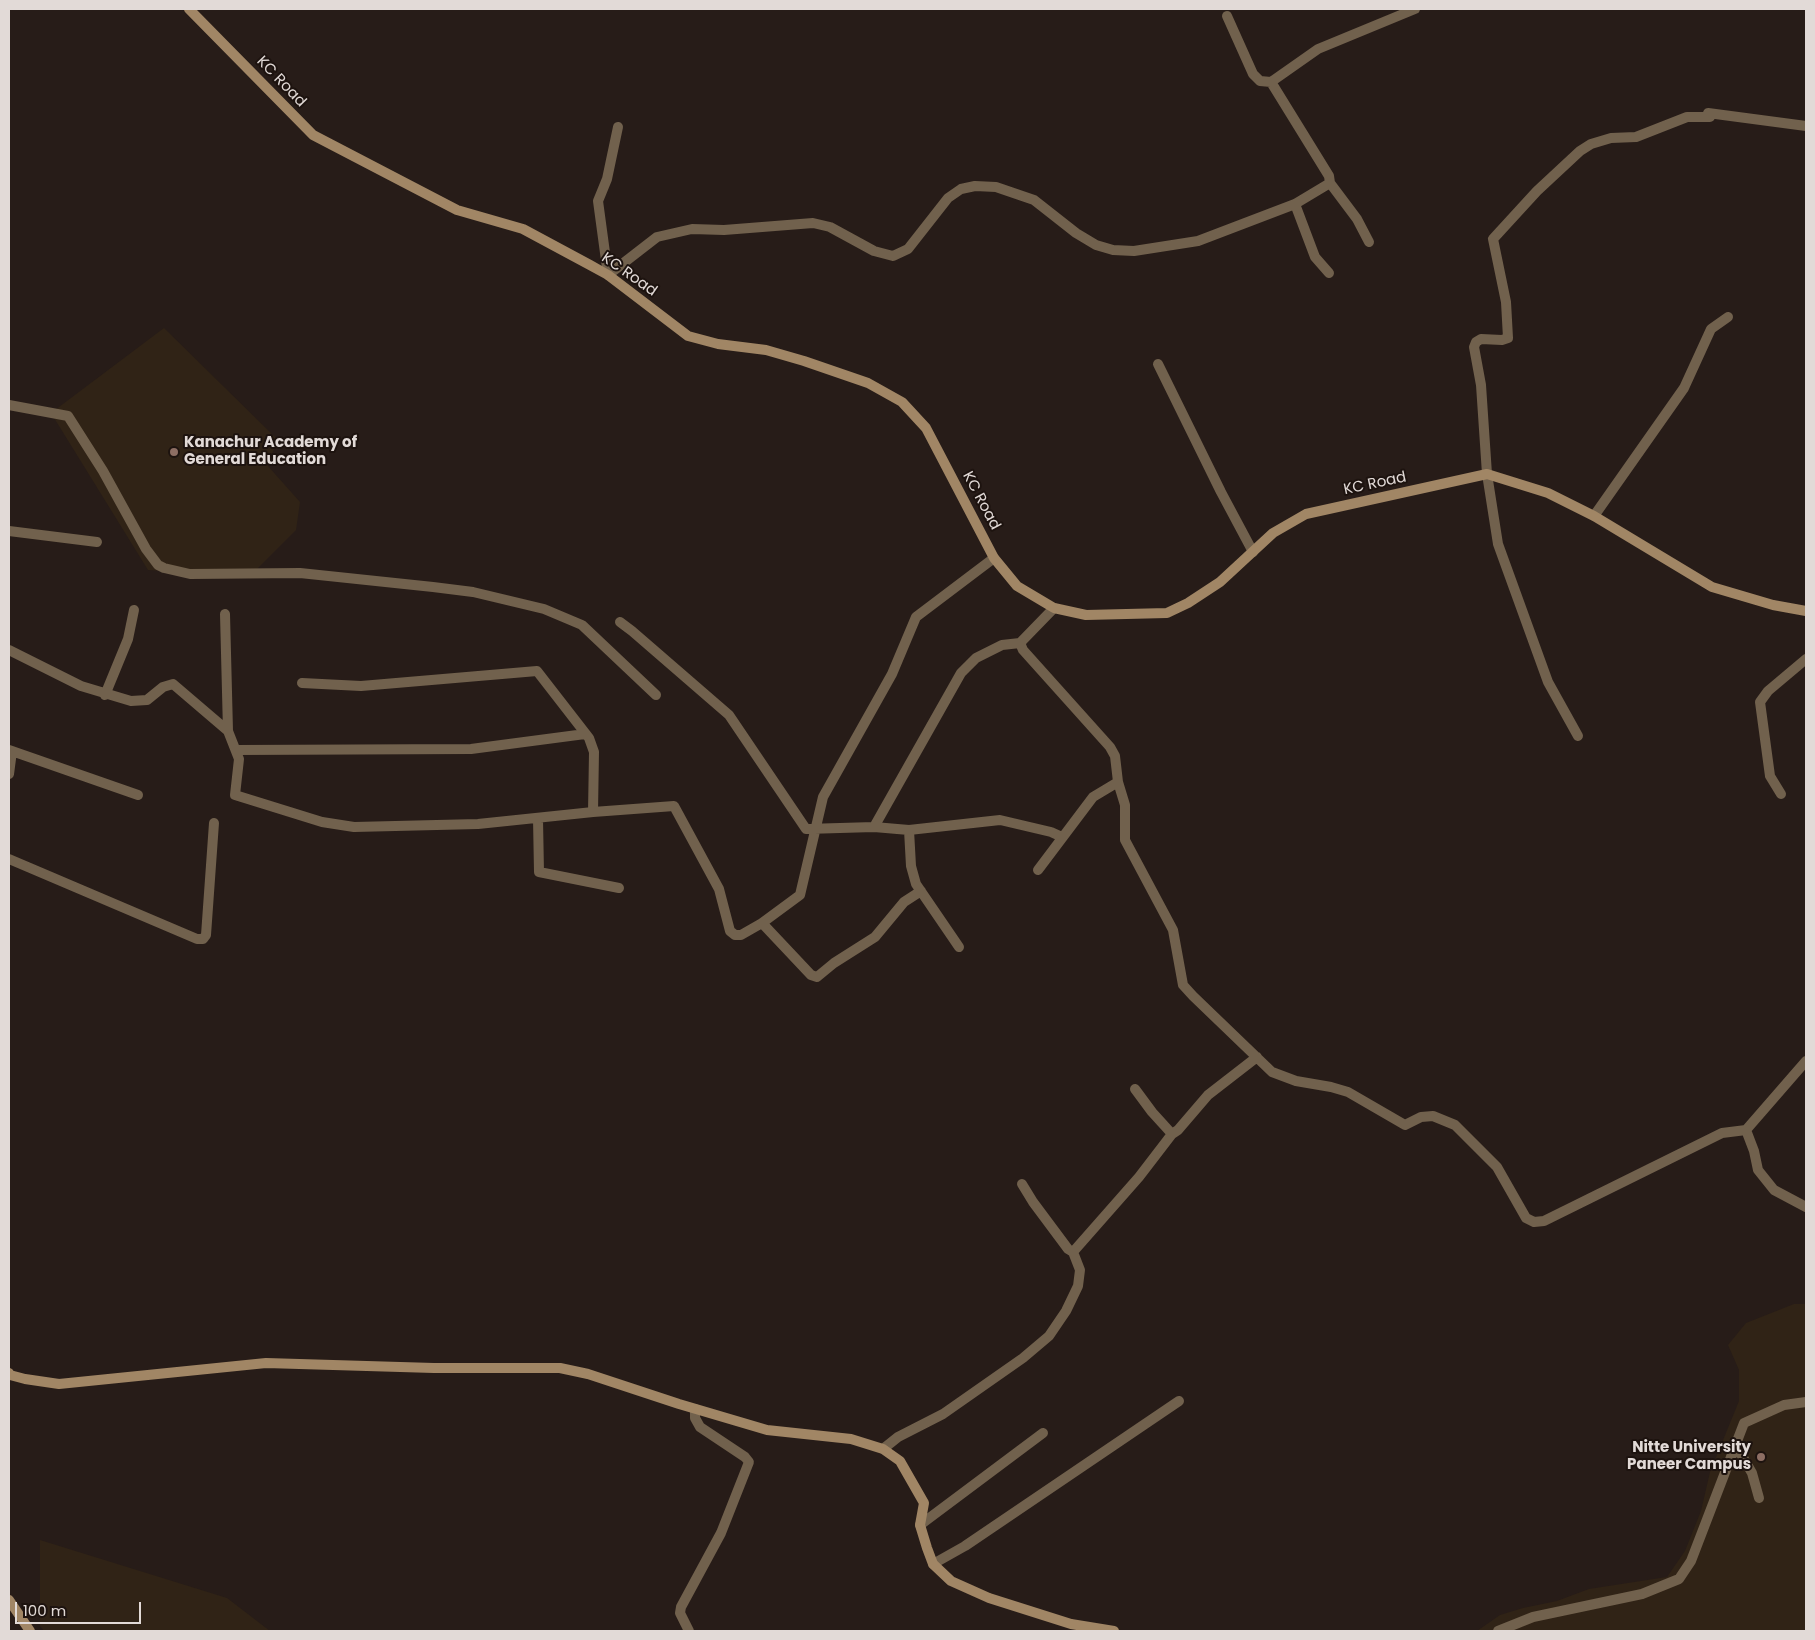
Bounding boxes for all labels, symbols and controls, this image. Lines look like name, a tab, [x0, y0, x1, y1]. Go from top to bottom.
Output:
street label: KC Road	[252, 53, 310, 111]
street label: KC Road	[598, 249, 660, 301]
place label: Kanachur Academy of General Education	[184, 434, 357, 469]
marker: Kanachur Academy of General Education	[168, 446, 180, 458]
street label: KC Road	[958, 469, 1004, 533]
street label: KC Road	[1342, 469, 1408, 499]
place label: Nitte University Paneer Campus	[1627, 1439, 1751, 1474]
marker: Nitte University Paneer Campus	[1755, 1451, 1767, 1463]
scale bar	[18, 1592, 144, 1624]
text: 100 m	[23, 1600, 66, 1621]

